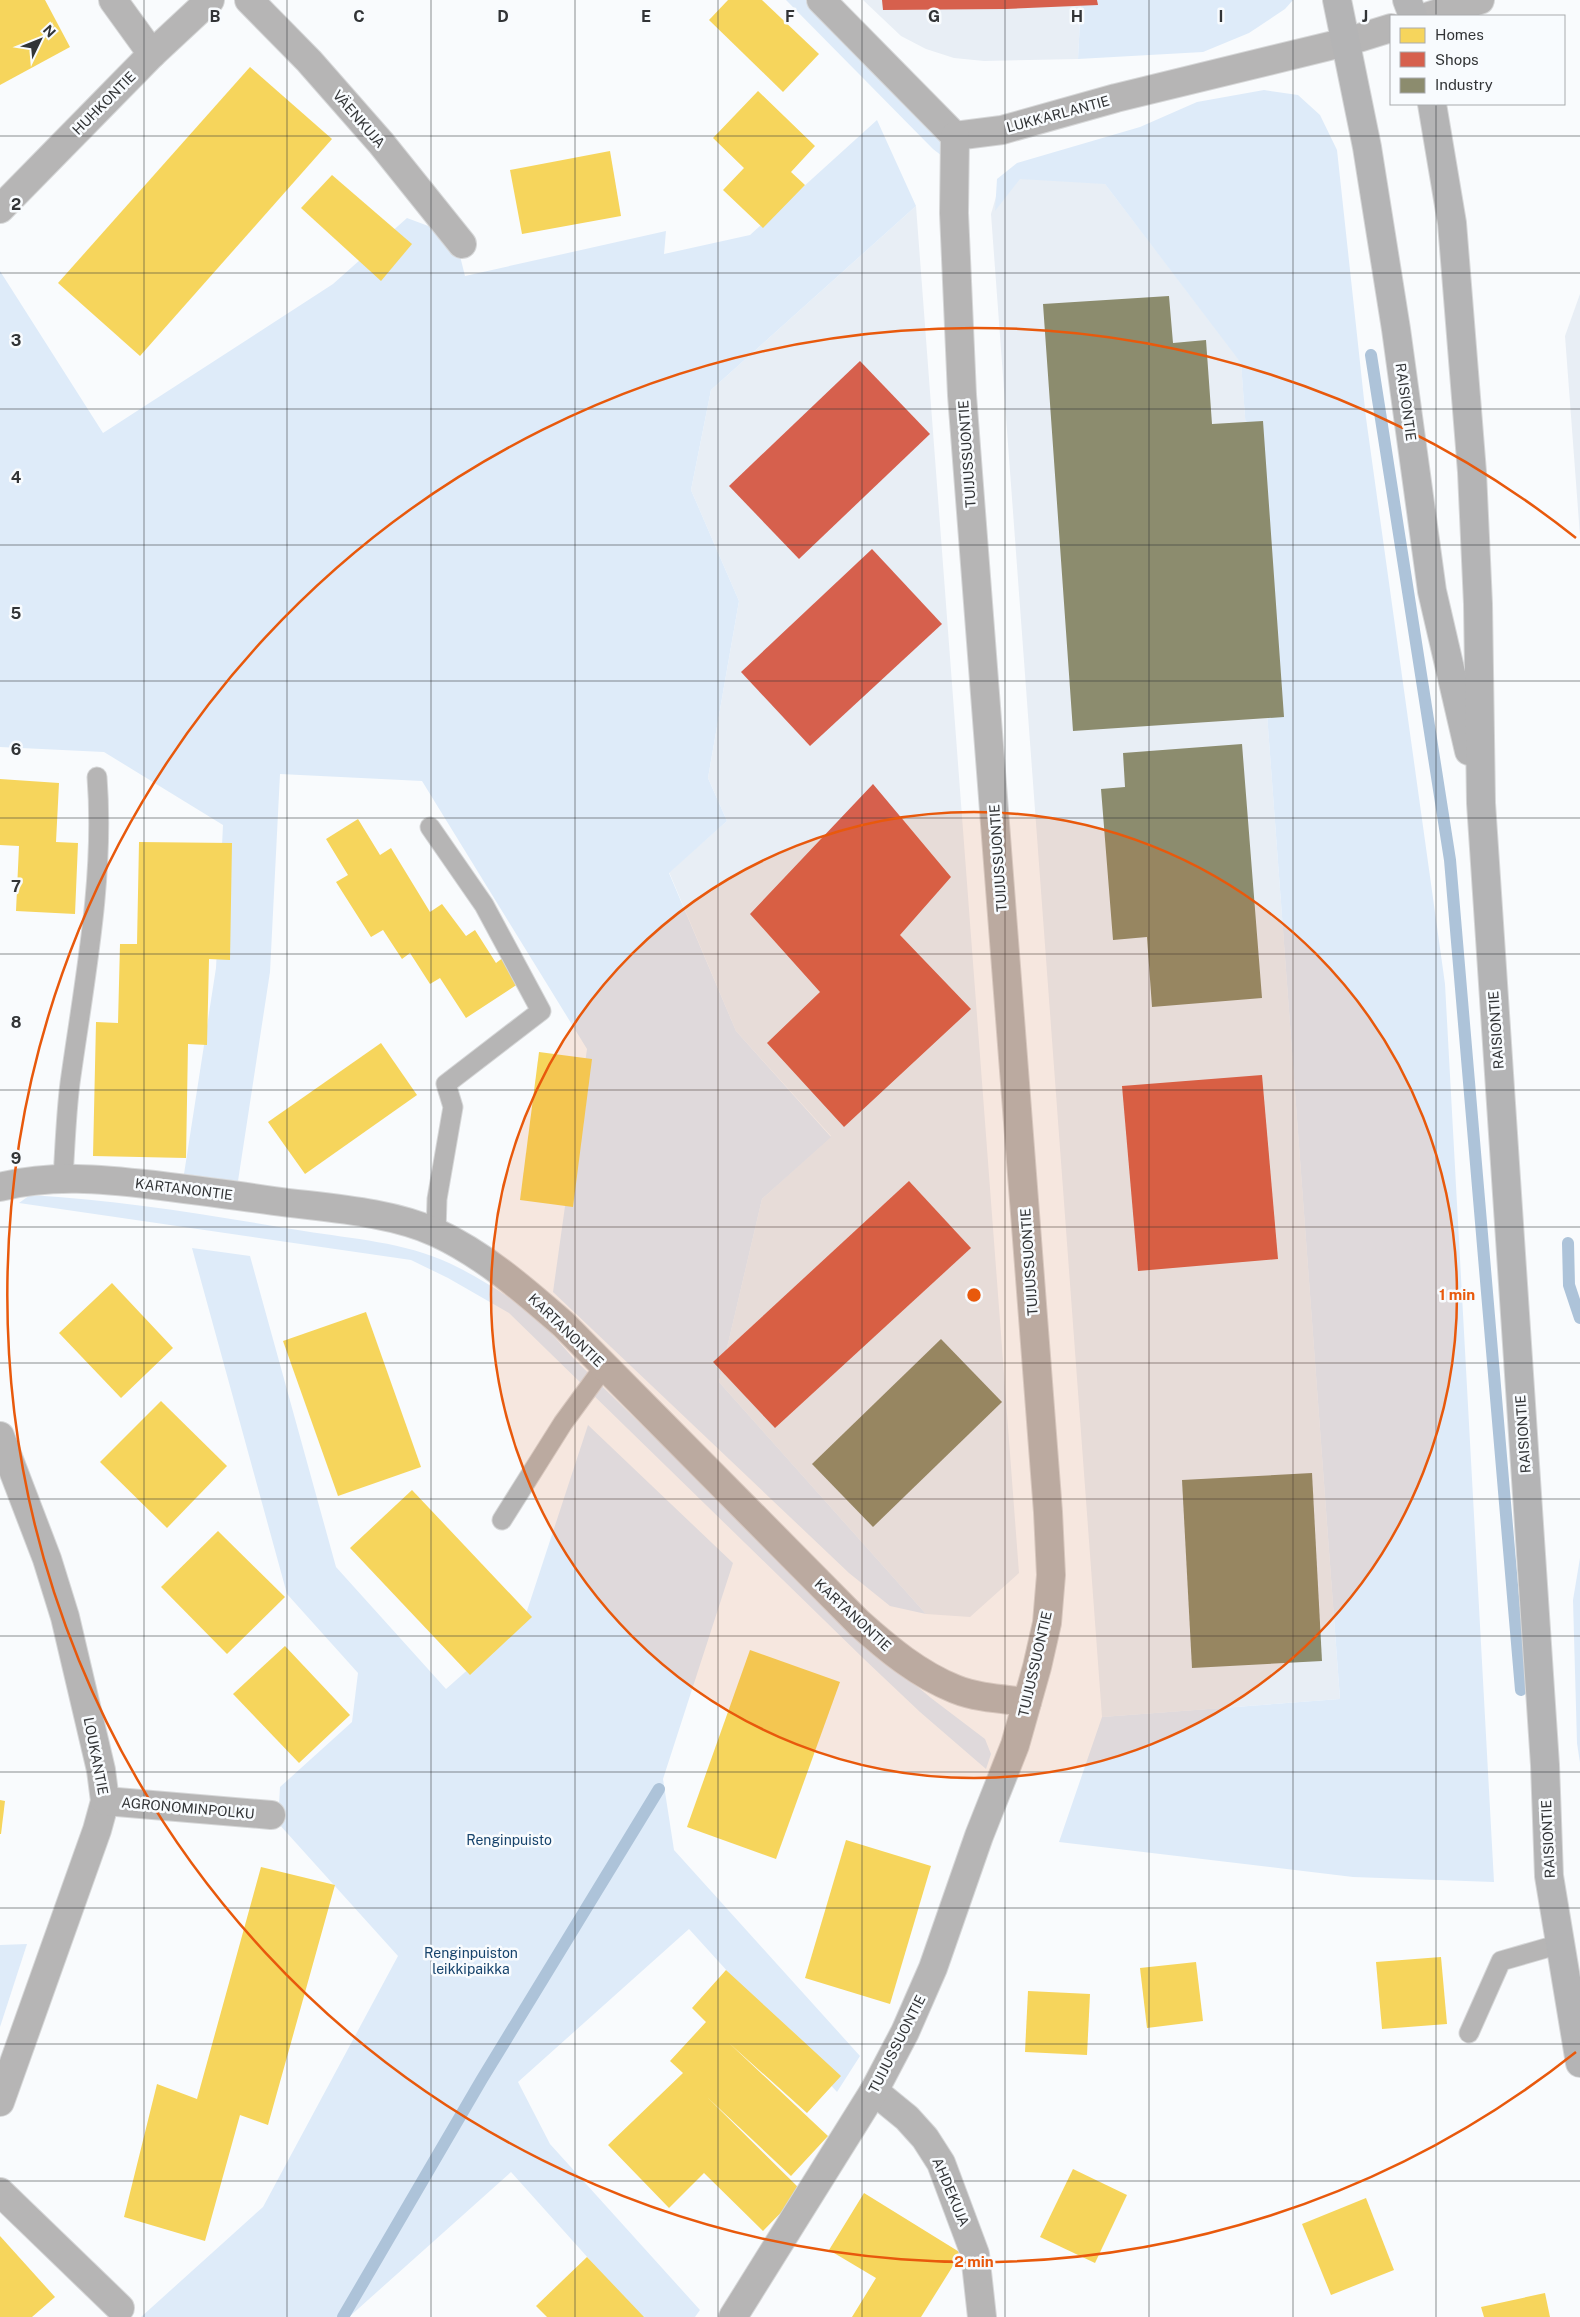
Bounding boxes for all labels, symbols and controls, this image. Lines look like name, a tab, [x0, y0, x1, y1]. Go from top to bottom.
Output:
text: B	[210, 7, 221, 26]
text: C	[353, 7, 365, 26]
text: D	[497, 7, 509, 26]
text: E	[641, 7, 651, 26]
text: F	[785, 7, 795, 26]
text: G	[928, 7, 940, 26]
text: H	[1071, 7, 1083, 26]
text: I	[1219, 7, 1223, 26]
text: J	[1362, 7, 1368, 26]
north arrow	[15, 15, 65, 65]
legend	[1390, 15, 1565, 105]
text: N	[40, 22, 59, 41]
text: Homes	[1435, 26, 1484, 43]
text: Shops	[1435, 51, 1479, 68]
street label: HUHKONTIE	[69, 68, 139, 138]
text: Industry	[1435, 76, 1493, 93]
street label: VÄENKUJA	[330, 86, 390, 151]
street label: LUKKARLANTIE	[1005, 93, 1111, 135]
text: 2	[11, 195, 21, 214]
text: 3	[11, 331, 21, 350]
street label: RAISIONTIE	[1393, 362, 1419, 442]
street label: TUIJUSSUONTIE	[955, 400, 979, 508]
text: 4	[11, 468, 22, 487]
text: 5	[11, 604, 22, 623]
text: 6	[11, 740, 21, 759]
street label: TUIJUSSUONTIE	[986, 804, 1010, 912]
text: 7	[11, 877, 21, 896]
street label: RAISIONTIE	[1485, 990, 1507, 1070]
text: 8	[11, 1013, 22, 1032]
text: 9	[11, 1149, 21, 1168]
street label: KARTANONTIE	[134, 1175, 234, 1203]
street label: TUIJUSSUONTIE	[1017, 1208, 1041, 1316]
centre of rings	[965, 1286, 983, 1304]
text: 1 min	[1439, 1286, 1475, 1303]
street label: KARTANONTIE	[525, 1290, 607, 1370]
street label: RAISIONTIE	[1512, 1394, 1534, 1474]
street label: KARTANONTIE	[812, 1576, 894, 1654]
street label: TUIJUSSUONTIE	[1015, 1610, 1055, 1718]
street label: LOUKANTIE	[81, 1716, 111, 1796]
street label: AGRONOMINPOLKU	[121, 1794, 255, 1822]
street label: RAISIONTIE	[1538, 1799, 1558, 1879]
park label: Renginpuisto	[466, 1832, 552, 1848]
park label: Renginpuiston leikkipaikka	[424, 1945, 518, 1977]
street label: TUIJUSSUONTIE	[865, 1992, 929, 2096]
street label: AHDEKUJA	[929, 2155, 973, 2229]
text: 2 min	[954, 2253, 994, 2270]

